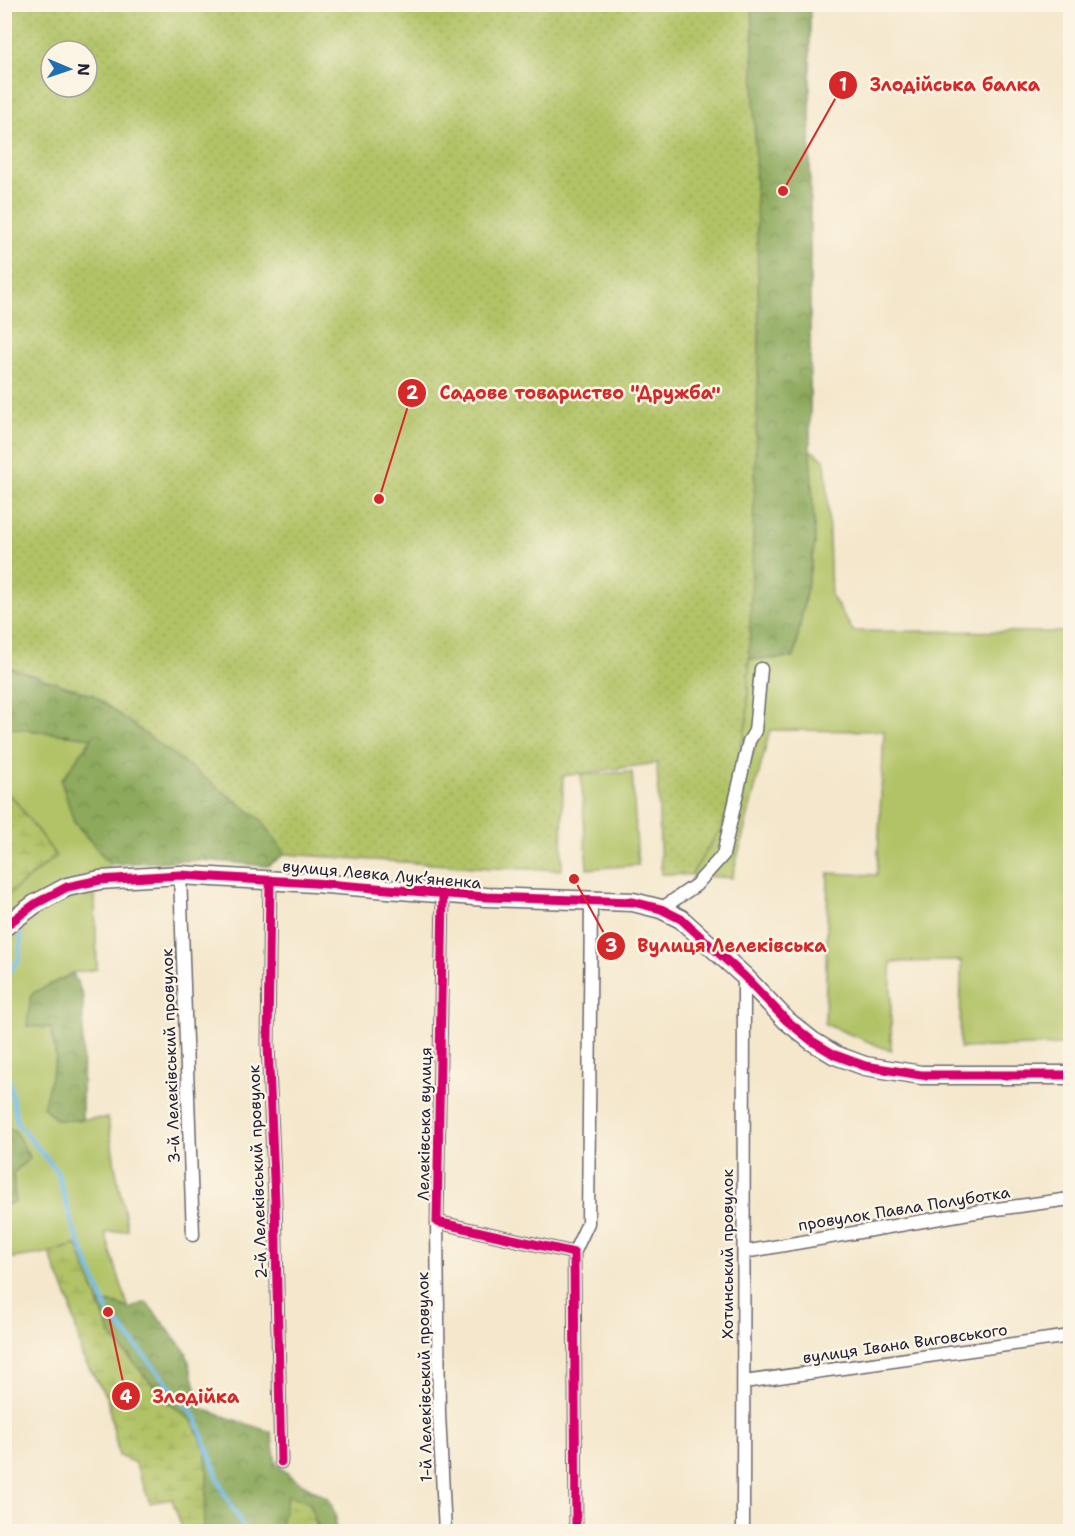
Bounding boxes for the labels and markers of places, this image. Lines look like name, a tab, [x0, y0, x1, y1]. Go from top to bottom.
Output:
callout: Злодійська балка	[828, 67, 1052, 103]
callout: Садове товариство "Дружба"	[397, 375, 732, 411]
callout: Вулиця Лелеківська	[596, 928, 839, 964]
callout: Злодійка	[111, 1378, 251, 1414]

